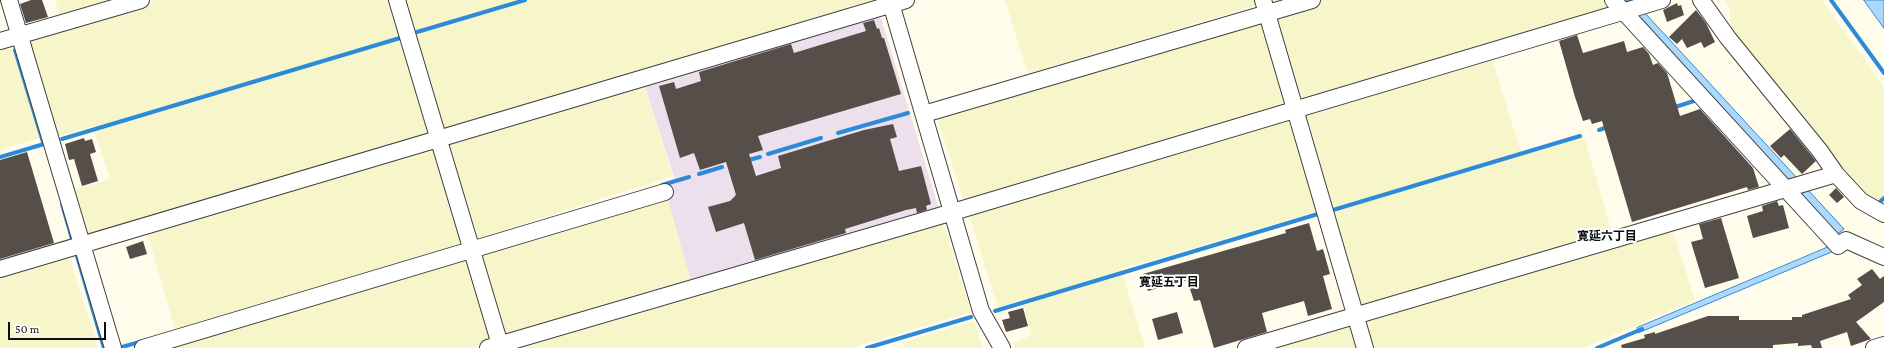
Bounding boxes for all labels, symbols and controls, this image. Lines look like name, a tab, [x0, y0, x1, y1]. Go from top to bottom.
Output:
district label: 寛延六丁目	[1577, 229, 1637, 243]
district label: 寛延五丁目	[1139, 275, 1199, 289]
scale bar	[10, 314, 108, 340]
text: 50 m	[15, 322, 39, 336]

